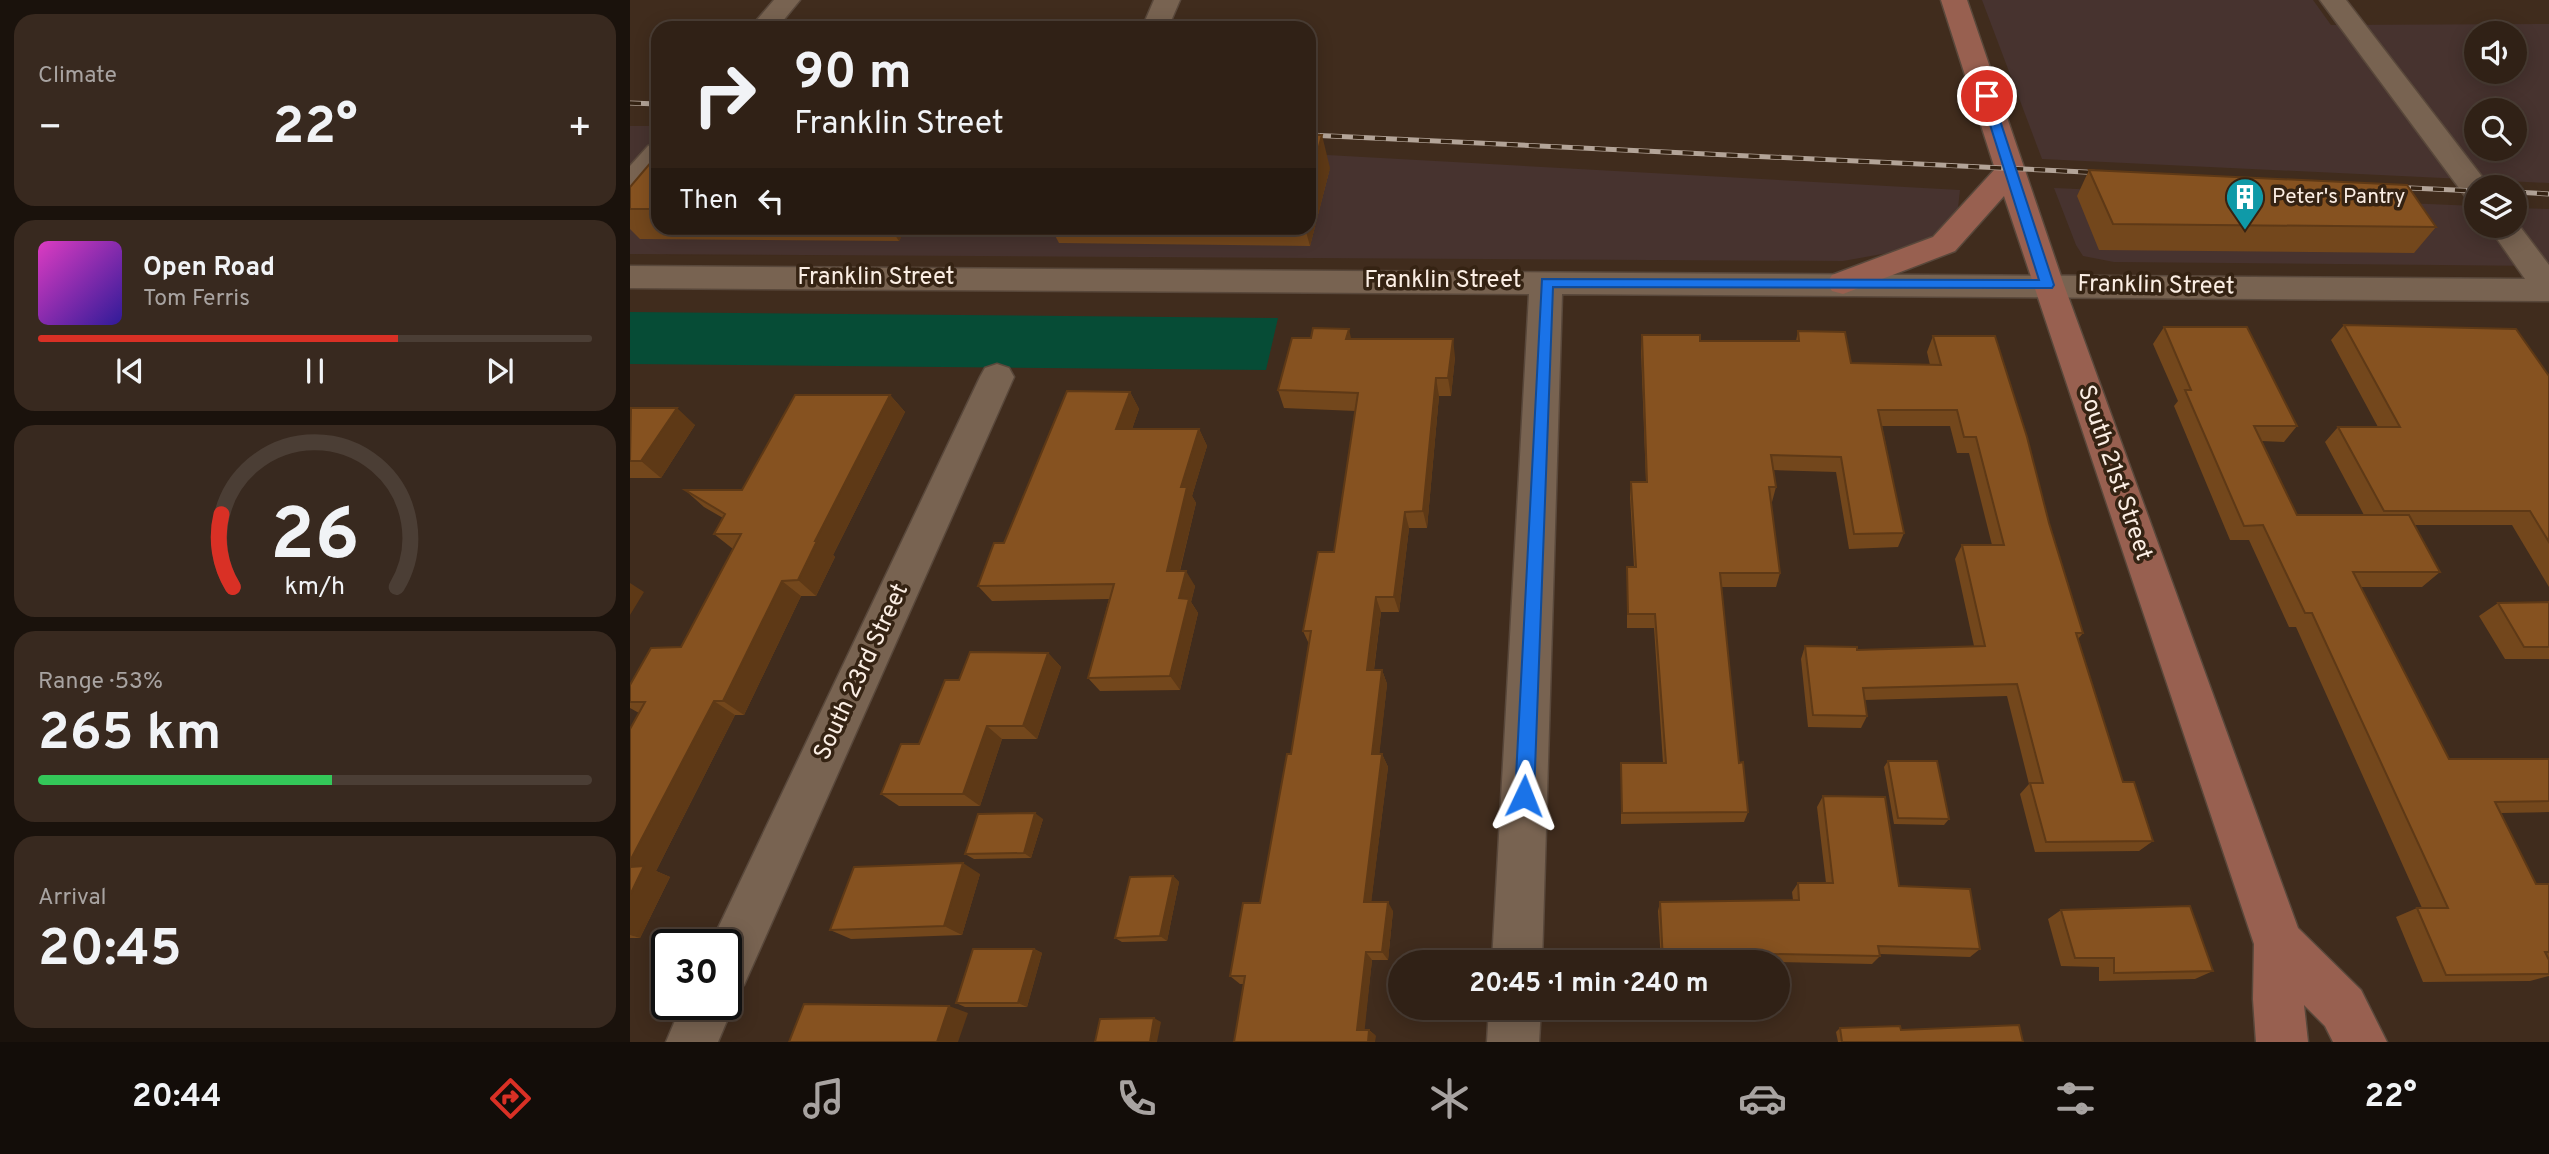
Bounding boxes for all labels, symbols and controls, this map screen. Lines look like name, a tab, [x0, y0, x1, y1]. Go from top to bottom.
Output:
map controls	[2464, 21, 2527, 238]
button: sound	[2464, 21, 2527, 84]
text: 90 m	[794, 44, 912, 106]
icon: right	[679, 49, 770, 140]
text: Climate	[38, 62, 117, 91]
pin	[1957, 66, 2017, 126]
icon: arrive	[1968, 77, 2006, 115]
text: 22°	[272, 96, 358, 162]
button: search	[2464, 98, 2527, 161]
text: −	[38, 105, 63, 154]
text: +	[567, 105, 592, 154]
text: Franklin Street	[794, 105, 1004, 145]
button: layers	[2464, 175, 2527, 238]
building icon: Peter's Pantry	[2224, 176, 2266, 231]
icon: left	[752, 182, 790, 220]
place label: Peter's Pantry	[2272, 184, 2405, 211]
text: Then	[679, 185, 738, 218]
text: Open Road	[143, 252, 275, 285]
street label: Franklin Street	[797, 263, 955, 293]
street label: Franklin Street	[1364, 266, 1522, 296]
street label: Franklin Street	[2077, 270, 2235, 302]
text: Tom Ferris	[143, 285, 250, 314]
icon: previous	[111, 352, 149, 390]
icon: pause	[296, 352, 334, 390]
icon: next	[481, 352, 519, 390]
street label: South 21st Street	[2070, 381, 2158, 565]
text: 26	[270, 493, 360, 585]
text: km/h	[285, 572, 345, 604]
street label: South 23rd Street	[808, 579, 916, 765]
text: Range · 53%	[38, 668, 163, 697]
text: 265 km	[38, 702, 221, 768]
position arrow	[1487, 759, 1561, 833]
text: Arrival	[38, 884, 107, 913]
text: 20:45	[38, 918, 182, 984]
speed limit sign: 30	[651, 929, 742, 1020]
text: 20:45 · 1 min · 240 m	[1469, 968, 1709, 1001]
icon: directions	[486, 1074, 535, 1123]
icon: music	[799, 1074, 848, 1123]
icon: phone	[1112, 1074, 1161, 1123]
icon: climate	[1425, 1074, 1474, 1123]
icon: car	[1738, 1074, 1787, 1123]
icon: filters	[2051, 1074, 2100, 1123]
text: 20:44	[132, 1078, 222, 1118]
text: 22°	[2364, 1078, 2417, 1118]

